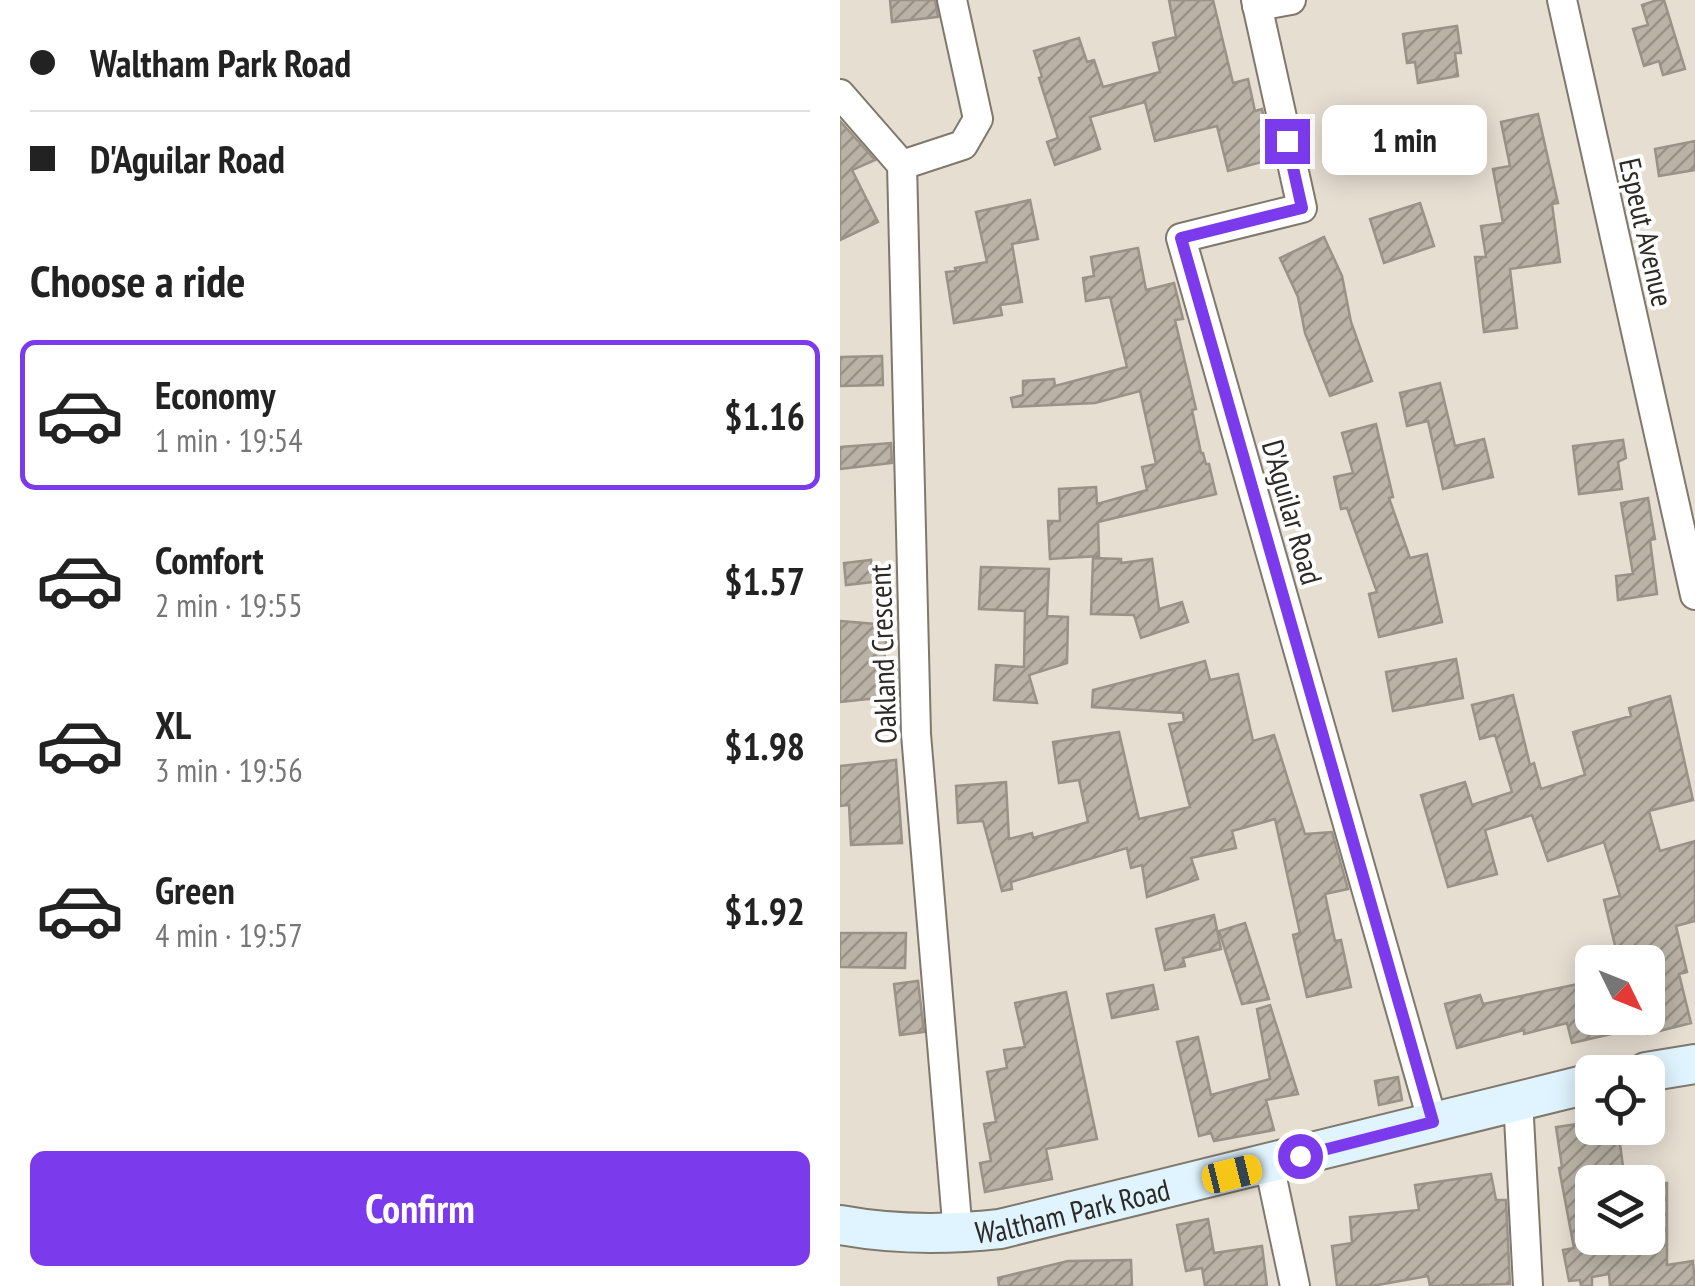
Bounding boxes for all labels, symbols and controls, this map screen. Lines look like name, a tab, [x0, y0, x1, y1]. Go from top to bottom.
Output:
text: Waltham Park Road	[90, 38, 351, 87]
callout: 1 min	[1322, 106, 1487, 176]
route end	[1265, 119, 1310, 164]
text: 1 min	[1372, 119, 1437, 161]
text: D'Aguilar Road	[90, 134, 285, 183]
street label: Espeut Avenue	[1611, 154, 1683, 310]
text: Choose a ride	[30, 251, 245, 309]
icon: car	[35, 370, 125, 460]
text: Economy	[155, 370, 275, 419]
text: $1.16	[724, 391, 805, 440]
text: 1 min · 19:54	[155, 419, 303, 461]
street label: D'Aguilar Road	[1254, 435, 1332, 589]
icon: car	[35, 535, 125, 625]
text: Comfort	[155, 535, 264, 584]
text: $1.57	[724, 556, 805, 605]
street label: Oakland Crescent	[859, 563, 905, 744]
text: 2 min · 19:55	[155, 584, 303, 626]
icon: car	[35, 700, 125, 790]
text: XL	[155, 700, 191, 749]
text: $1.98	[724, 721, 805, 770]
text: 3 min · 19:56	[155, 749, 303, 791]
icon: car	[35, 865, 125, 955]
text: Green	[155, 865, 235, 914]
text: $1.92	[724, 886, 805, 935]
text: 4 min · 19:57	[155, 914, 303, 956]
north arrow	[1575, 945, 1665, 1035]
map controls	[1575, 945, 1665, 1255]
button: locate	[1575, 1055, 1665, 1145]
route start	[1278, 1134, 1323, 1179]
button: Confirm	[30, 1151, 810, 1266]
car	[1199, 1152, 1265, 1196]
button: layers	[1575, 1165, 1665, 1255]
street label: Waltham Park Road	[973, 1168, 1173, 1251]

